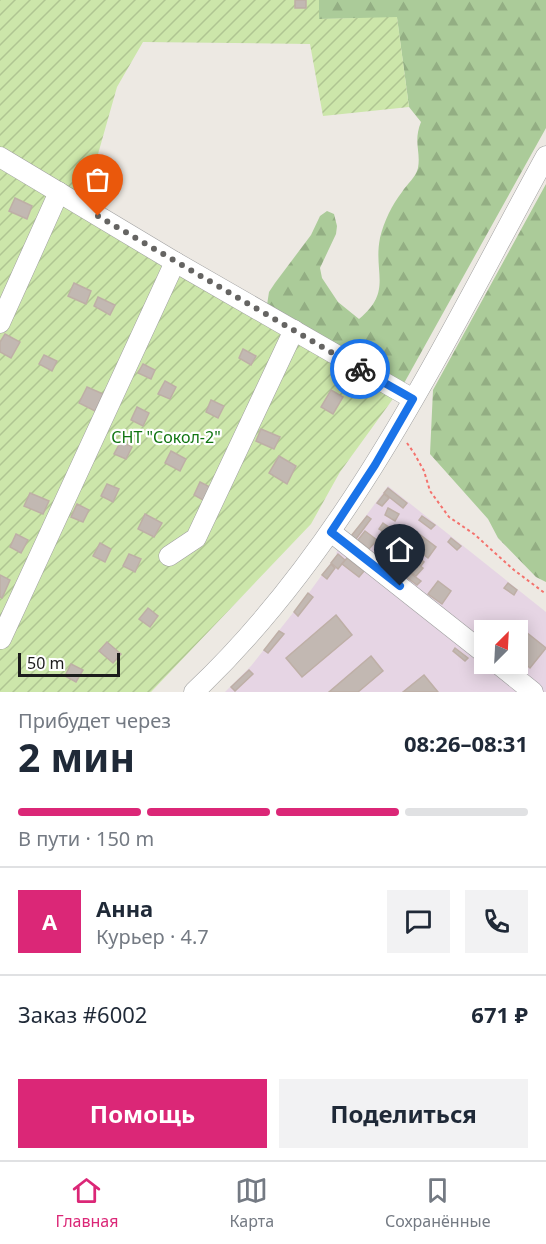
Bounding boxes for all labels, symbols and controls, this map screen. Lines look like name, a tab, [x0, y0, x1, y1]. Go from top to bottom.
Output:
pin	[72, 154, 123, 216]
icon: bag	[81, 163, 114, 196]
courier	[330, 339, 390, 399]
icon: bike	[344, 353, 377, 386]
park label: СНТ "Сокол-2"	[111, 426, 221, 448]
pin	[374, 524, 425, 586]
icon: home	[383, 533, 416, 566]
north arrow	[474, 620, 528, 674]
map controls	[474, 620, 528, 674]
scale bar	[18, 650, 120, 678]
text: 50 m	[27, 652, 64, 674]
text: Прибудет через	[18, 707, 171, 734]
text: 08:26–08:31	[404, 728, 528, 758]
text: 2 мин	[18, 730, 135, 783]
text: В пути · 150 m	[18, 825, 154, 852]
button: chat	[387, 890, 450, 953]
button: phone	[465, 890, 528, 953]
text: Анна	[96, 893, 153, 923]
text: А	[42, 906, 57, 936]
text: Курьер · 4.7	[96, 923, 209, 950]
text: Заказ #6002	[18, 999, 147, 1029]
text: 671 ₽	[471, 999, 528, 1029]
button: Помощь	[18, 1079, 267, 1148]
button: Поделиться	[279, 1079, 528, 1148]
tab: Главная	[55, 1174, 118, 1232]
tab: Карта	[229, 1174, 274, 1232]
tab: Сохранённые	[385, 1174, 490, 1232]

